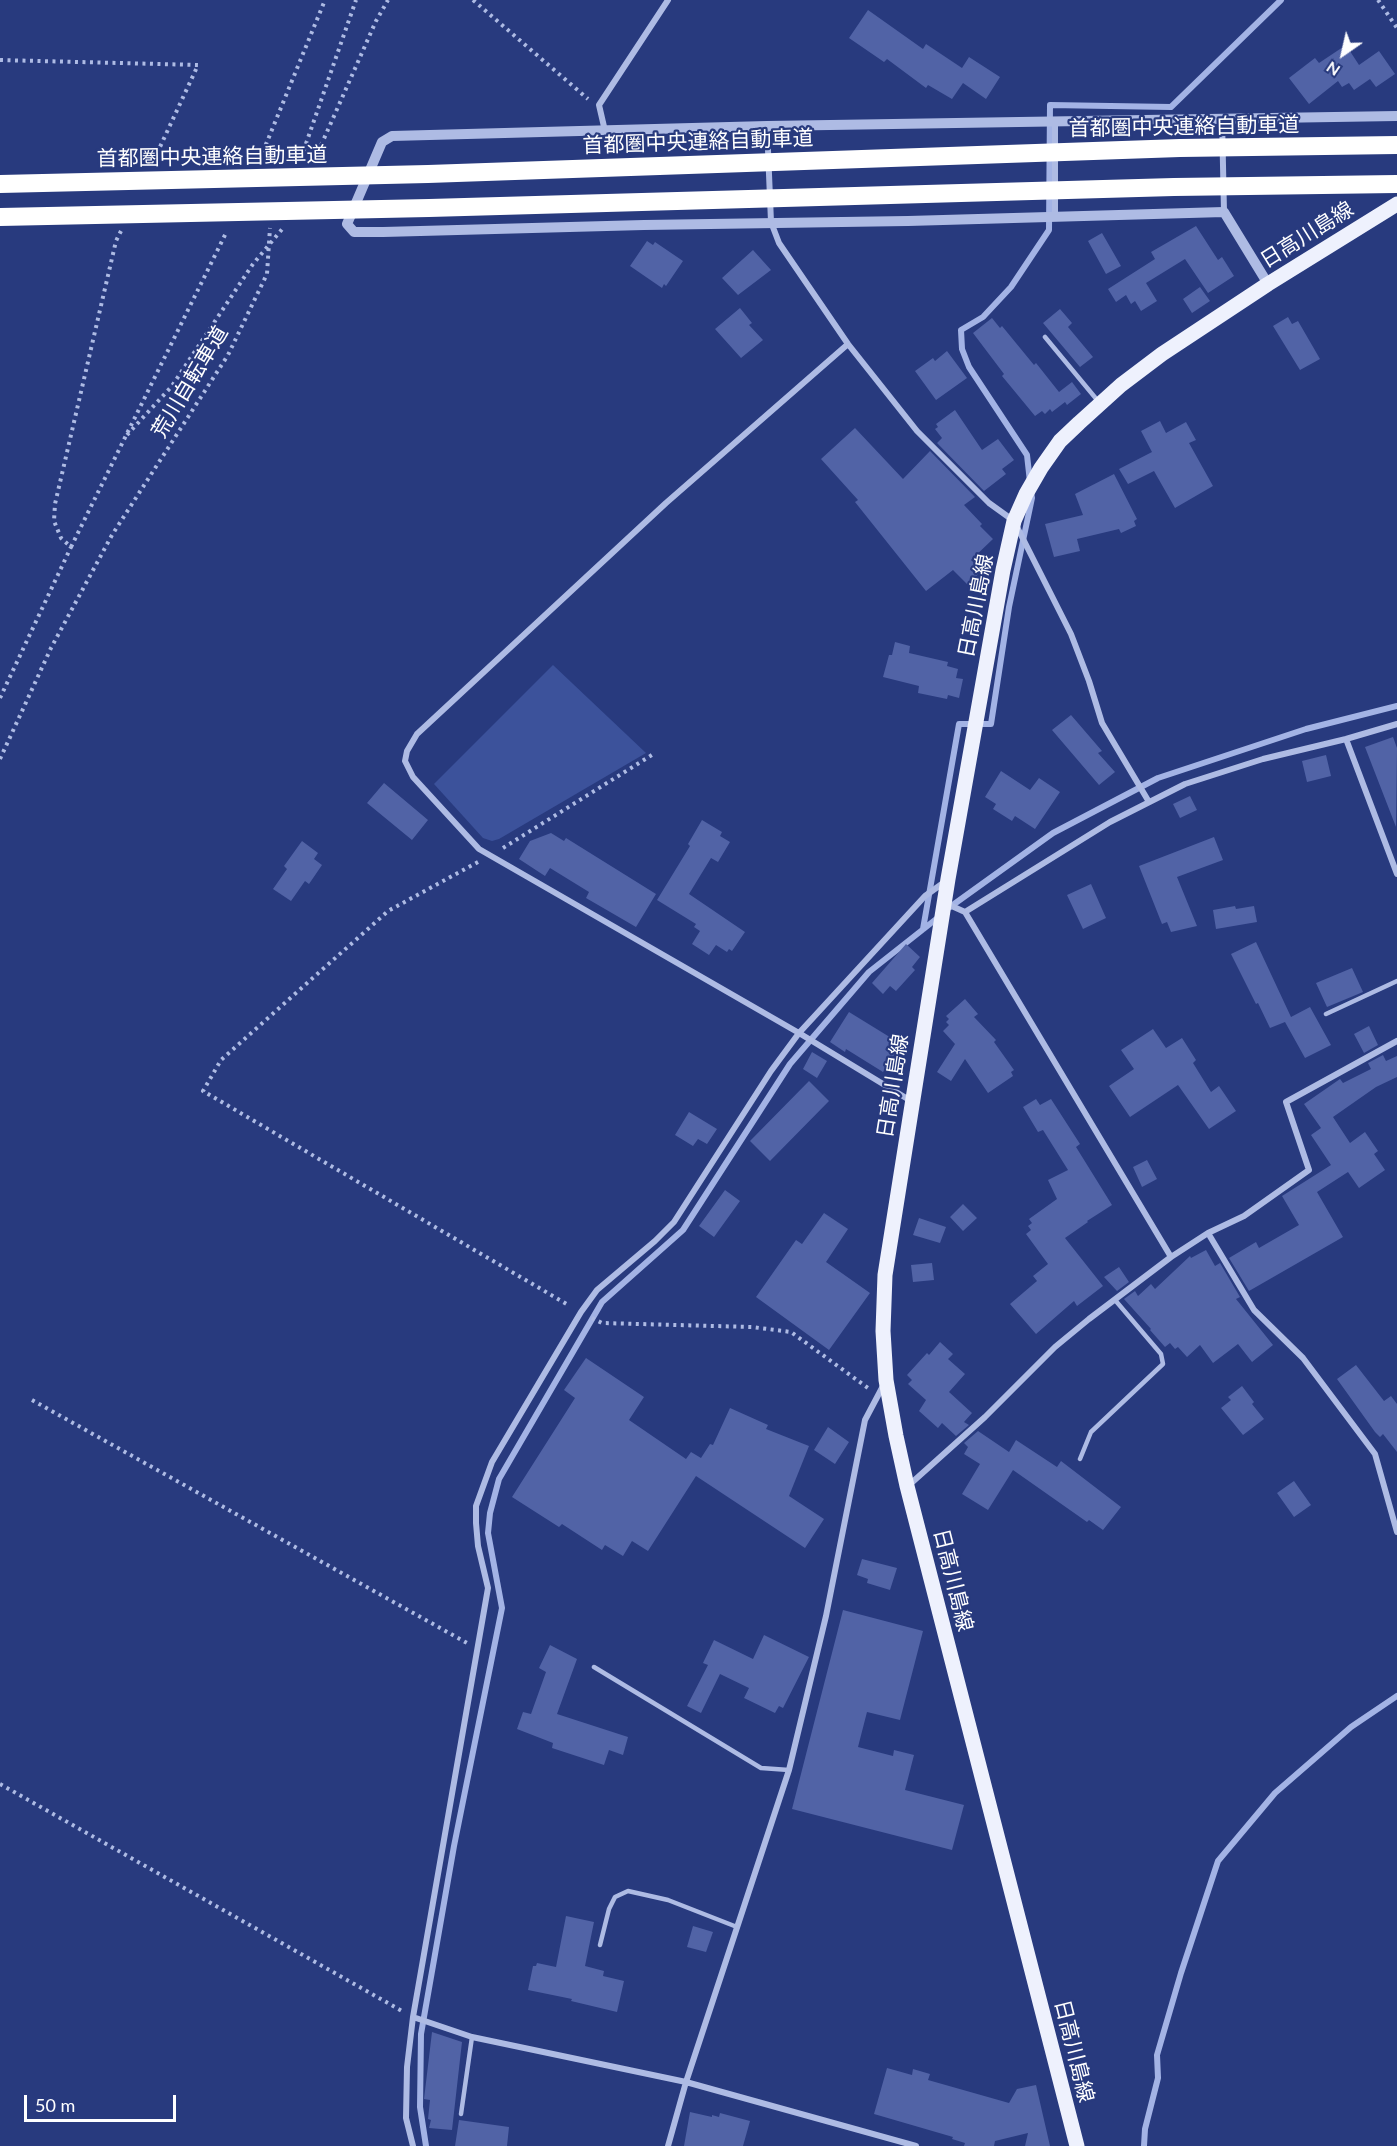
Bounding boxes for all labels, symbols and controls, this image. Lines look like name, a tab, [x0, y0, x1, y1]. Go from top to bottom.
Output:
north arrow	[1313, 24, 1373, 84]
text: N	[1322, 58, 1343, 81]
street label: 首都圏中央連絡自動車道	[1068, 112, 1300, 142]
street label: 首都圏中央連絡自動車道	[582, 125, 814, 159]
street label: 首都圏中央連絡自動車道	[96, 142, 328, 172]
street label: 日高川島線	[1256, 196, 1358, 274]
street label: 荒川自転車道	[147, 322, 233, 442]
street label: 日高川島線	[954, 552, 998, 660]
street label: 日高川島線	[872, 1032, 914, 1140]
street label: 日高川島線	[928, 1526, 978, 1634]
street label: 日高川島線	[1049, 1997, 1099, 2105]
scale bar	[27, 2083, 178, 2121]
text: 50 m	[35, 2094, 75, 2116]

